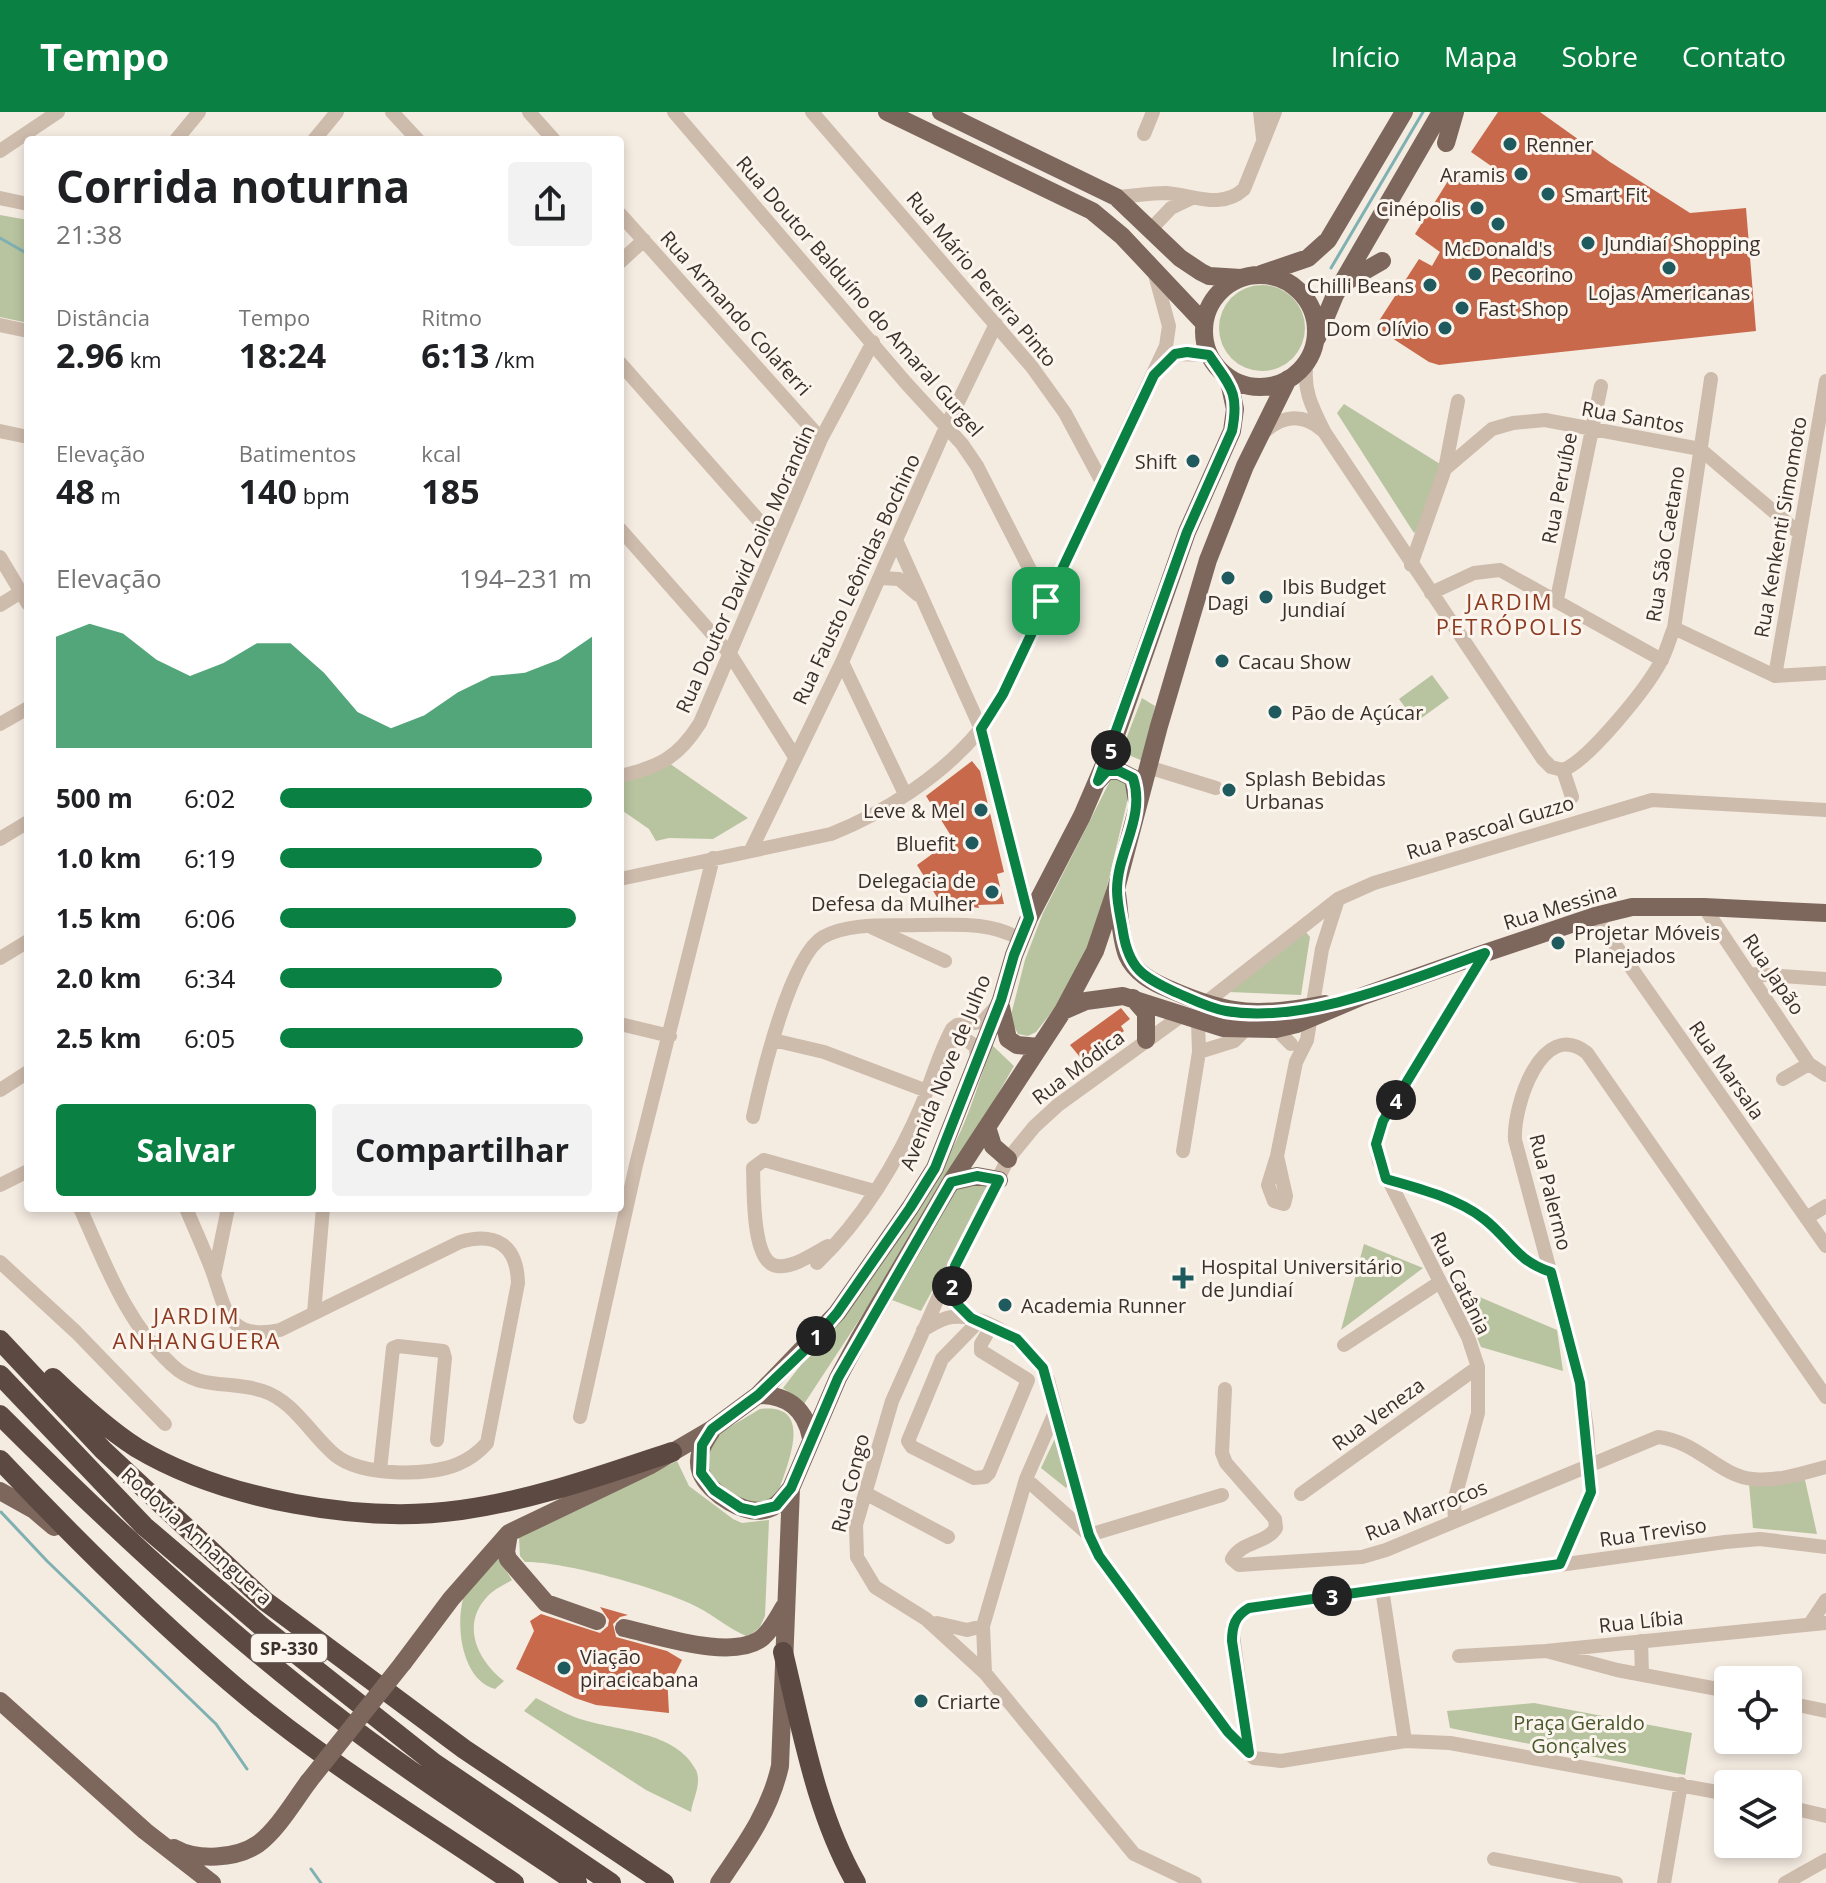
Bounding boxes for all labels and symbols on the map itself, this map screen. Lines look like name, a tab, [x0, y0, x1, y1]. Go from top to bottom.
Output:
place label: Renner	[1526, 131, 1594, 158]
marker: Renner	[1501, 135, 1519, 153]
street label: Rua Doutor Balduíno do Amaral Gurgel	[730, 150, 990, 442]
place label: Aramis	[1440, 161, 1505, 188]
marker: Aramis	[1512, 165, 1530, 183]
place label: Smart Fit	[1564, 181, 1648, 208]
marker: Smart Fit	[1539, 185, 1557, 203]
street label: Rua Mário Pereira Pinto	[901, 186, 1063, 372]
place label: Cinépolis	[1376, 195, 1461, 222]
marker: Cinépolis	[1468, 199, 1486, 217]
marker: McDonald's	[1489, 215, 1507, 233]
street label: Rua Armando Colaferri	[655, 225, 817, 401]
place label: Jundiaí Shopping	[1602, 230, 1761, 257]
marker: Jundiaí Shopping	[1579, 234, 1597, 252]
place label: McDonald's	[1444, 235, 1552, 262]
marker: Lojas Americanas	[1660, 259, 1678, 277]
place label: Pecorino	[1491, 261, 1573, 288]
marker: Pecorino	[1466, 265, 1484, 283]
place label: Chilli Beans	[1307, 272, 1414, 299]
marker: Chilli Beans	[1421, 276, 1439, 294]
place label: Lojas Americanas	[1588, 279, 1750, 306]
place label: Fast Shop	[1478, 295, 1569, 322]
marker: Fast Shop	[1453, 299, 1471, 317]
place label: Dom Olívio	[1326, 315, 1429, 342]
marker: Dom Olívio	[1436, 319, 1454, 337]
street label: Rua Santos	[1579, 395, 1687, 439]
street label: Rua Kenkenti Simomoto	[1747, 414, 1813, 640]
street label: Rua Doutor David Zoilo Morandin	[669, 421, 821, 717]
street label: Rua Peruíbe	[1535, 430, 1583, 546]
place label: Shift	[1135, 448, 1177, 475]
street label: Rua Fausto Leônidas Bochino	[786, 449, 926, 709]
marker: Shift	[1184, 452, 1202, 470]
street label: Rua São Caetano	[1639, 464, 1691, 624]
pin	[1012, 567, 1080, 635]
marker: Dagi	[1219, 569, 1237, 587]
place label: Ibis Budget Jundiaí	[1280, 573, 1386, 623]
district label: JARDIM PETRÓPOLIS	[1436, 586, 1584, 641]
marker: Ibis Budget Jundiaí	[1257, 588, 1275, 606]
place label: Dagi	[1207, 589, 1249, 616]
place label: Cacau Show	[1238, 648, 1351, 675]
marker: Cacau Show	[1213, 652, 1231, 670]
place label: Pão de Açúcar	[1291, 699, 1423, 726]
marker: Pão de Açúcar	[1266, 703, 1284, 721]
pin: 5	[1091, 730, 1131, 770]
place label: Splash Bebidas Urbanas	[1245, 765, 1386, 815]
marker: Splash Bebidas Urbanas	[1220, 781, 1238, 799]
street label: Rua Pascoal Guzzo	[1403, 789, 1577, 865]
place label: Leve & Mel	[863, 797, 965, 824]
marker: Leve & Mel	[972, 801, 990, 819]
place label: Bluefit	[896, 830, 956, 857]
marker: Bluefit	[963, 834, 981, 852]
place label: Delegacia de Defesa da Mulher	[811, 867, 976, 917]
street label: Rua Messina	[1500, 876, 1620, 936]
marker: Delegacia de Defesa da Mulher	[983, 883, 1001, 901]
place label: Projetar Móveis Planejados	[1574, 919, 1720, 969]
street label: Rua Japão	[1737, 928, 1811, 1020]
marker: Projetar Móveis Planejados	[1549, 934, 1567, 952]
street label: Avenida Nove de Julho	[893, 970, 997, 1174]
street label: Rua Marsala	[1683, 1015, 1771, 1125]
street label: Rua Módica	[1026, 1023, 1130, 1111]
pin: 4	[1376, 1080, 1416, 1120]
street label: Rua Palermo	[1523, 1131, 1579, 1253]
street label: Rua Catânia	[1424, 1227, 1498, 1339]
place label: Hospital Universitário de Jundiaí	[1201, 1253, 1402, 1303]
pin: 2	[932, 1266, 972, 1306]
marker: Hospital Universitário de Jundiaí	[1172, 1267, 1194, 1289]
place label: Academia Runner	[1021, 1292, 1186, 1319]
marker: Academia Runner	[996, 1296, 1014, 1314]
district label: JARDIM ANHANGUERA	[113, 1300, 281, 1355]
pin: 1	[796, 1316, 836, 1356]
street label: Rua Veneza	[1326, 1371, 1430, 1457]
street label: Rua Congo	[825, 1431, 875, 1535]
street label: Rodovia Anhanguera	[116, 1461, 278, 1611]
street label: Rua Marrocos	[1361, 1473, 1491, 1547]
street label: Rua Treviso	[1598, 1511, 1708, 1553]
pin: 3	[1312, 1576, 1352, 1616]
street label: Rua Líbia	[1597, 1603, 1685, 1639]
road number: SP-330	[251, 1634, 327, 1662]
place label: Viação piracicabana	[580, 1643, 699, 1693]
marker: Viação piracicabana	[555, 1659, 573, 1677]
place label: Criarte	[937, 1688, 1000, 1715]
marker: Criarte	[912, 1692, 930, 1710]
park label: Praça Geraldo Gonçalves	[1513, 1709, 1645, 1759]

